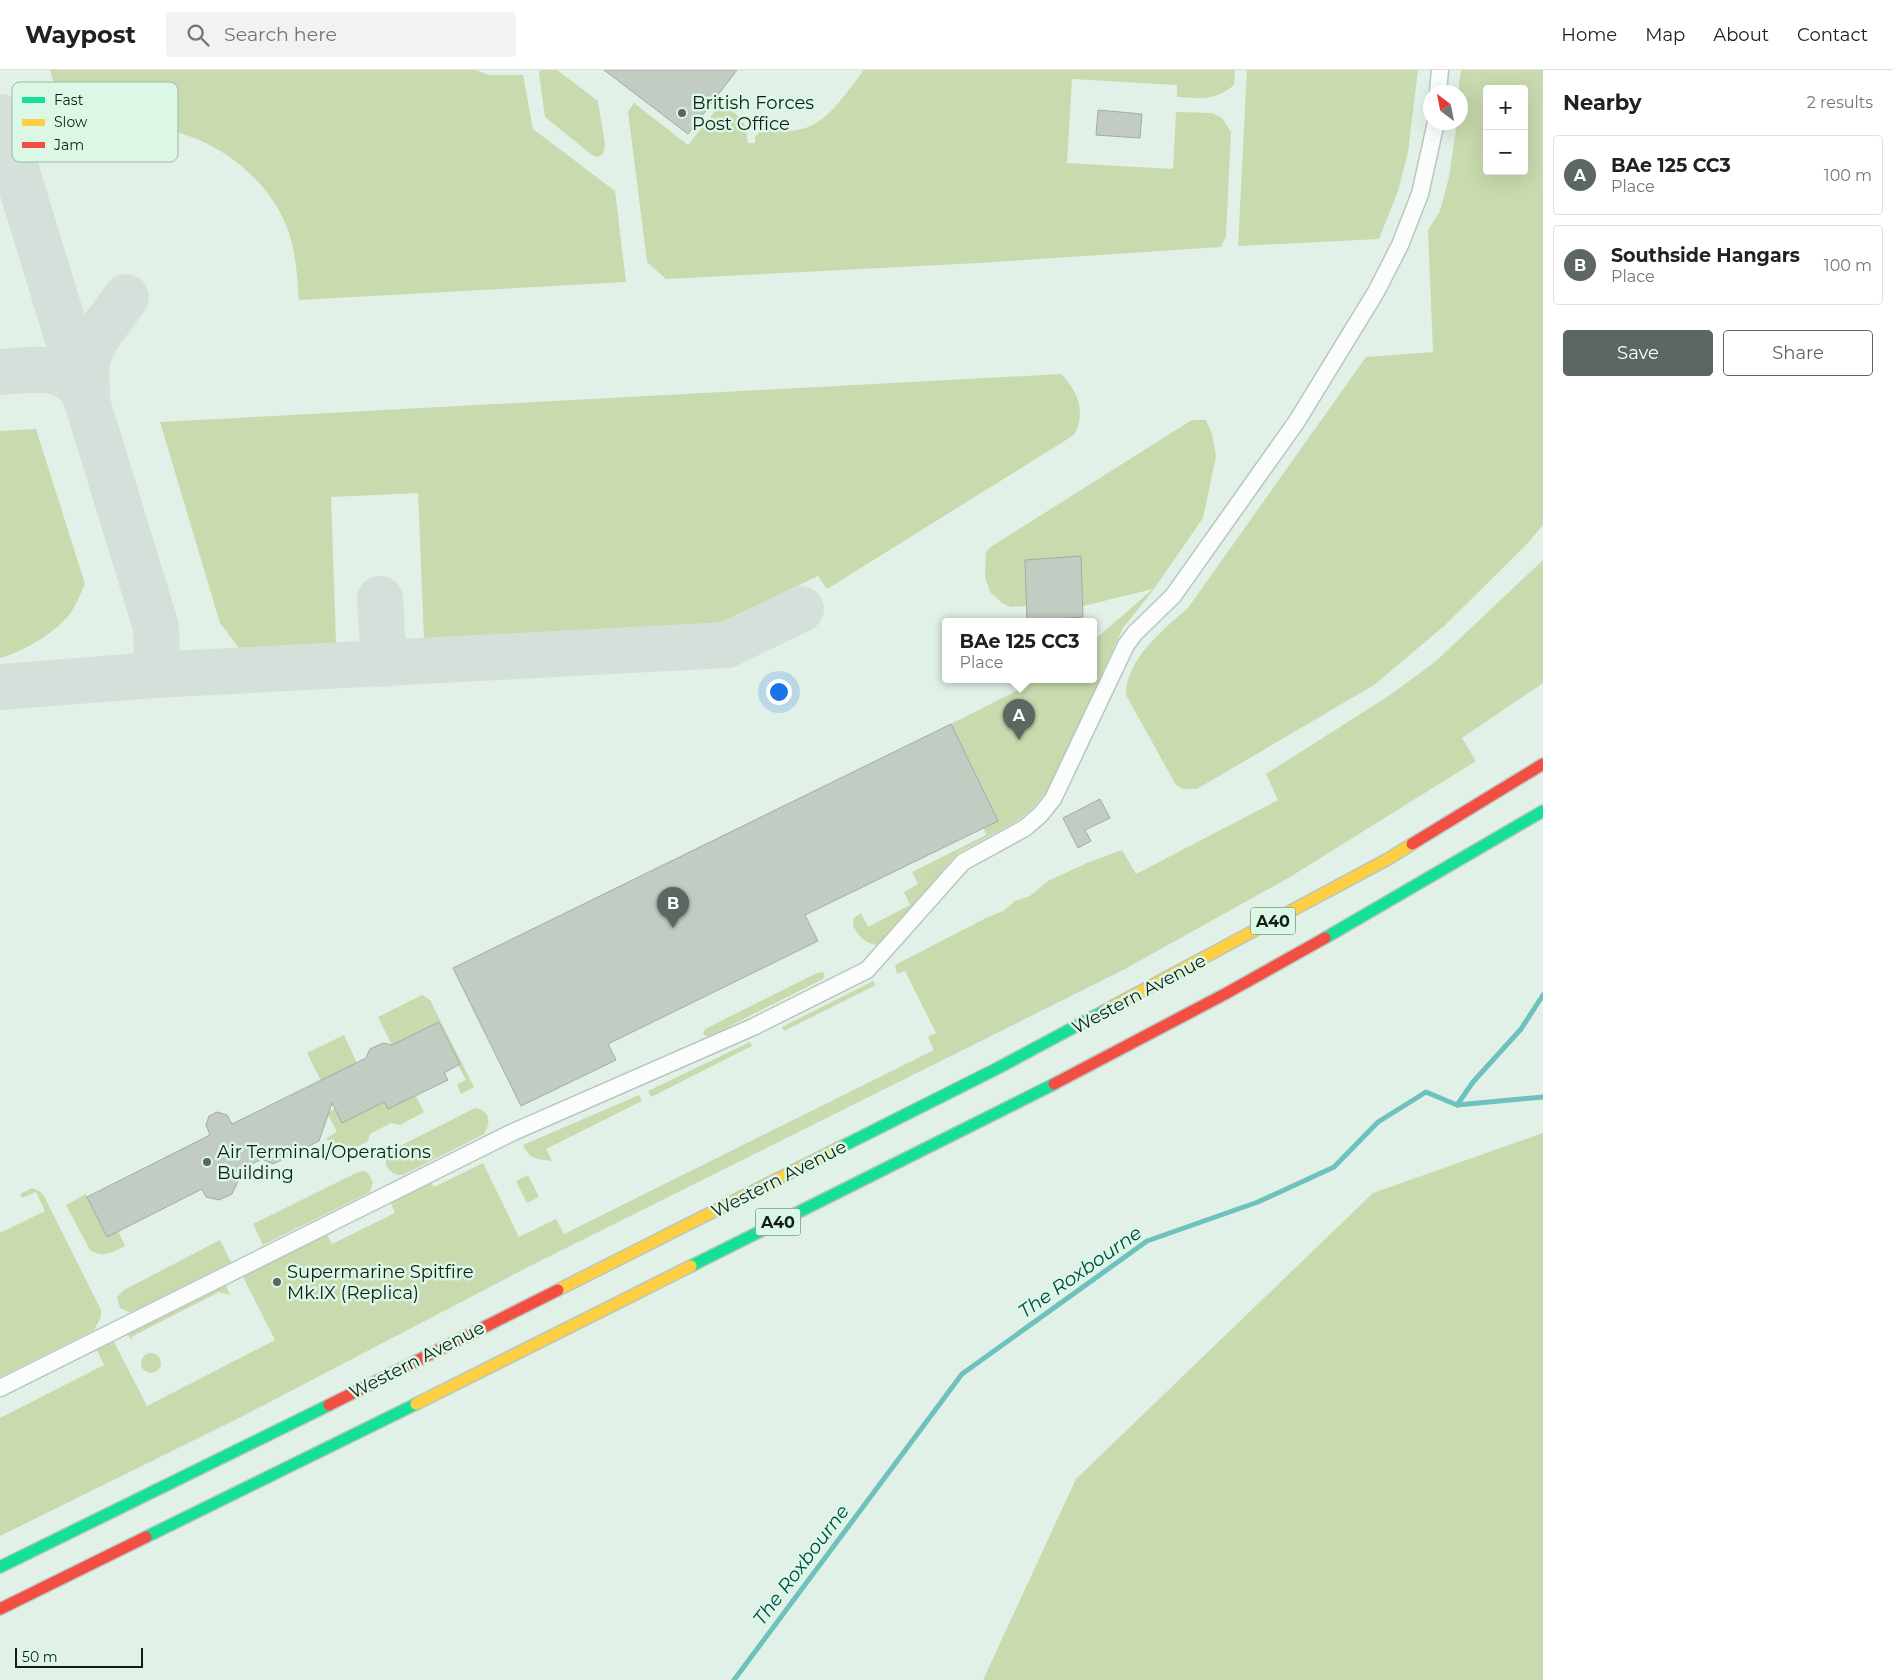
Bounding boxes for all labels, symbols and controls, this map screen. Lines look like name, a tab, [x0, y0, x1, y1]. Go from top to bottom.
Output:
search box	[166, 12, 516, 57]
text: Waypost	[25, 20, 136, 49]
icon: search	[184, 21, 212, 49]
text: Search here	[224, 23, 337, 46]
text: Home	[1561, 24, 1617, 46]
text: Map	[1645, 24, 1685, 46]
text: About	[1713, 24, 1769, 46]
text: Contact	[1797, 24, 1868, 46]
legend	[12, 82, 178, 162]
north arrow	[1423, 85, 1468, 130]
map controls	[1483, 85, 1528, 175]
button: +	[1483, 85, 1528, 130]
text: Nearby	[1563, 90, 1642, 115]
text: Fast	[54, 91, 84, 109]
place label: British Forces Post Office	[692, 92, 814, 135]
text: 2 results	[1807, 93, 1873, 112]
marker: British Forces Post Office	[676, 107, 688, 119]
text: Slow	[54, 113, 88, 131]
button: −	[1483, 130, 1528, 175]
text: Jam	[53, 136, 84, 154]
text: BAe 125 CC3	[1611, 154, 1731, 177]
text: A	[1574, 166, 1586, 185]
text: 100 m	[1824, 166, 1872, 185]
text: Place	[1611, 177, 1655, 196]
text: Southside Hangars	[1611, 244, 1800, 267]
text: B	[1574, 256, 1586, 275]
text: 100 m	[1824, 256, 1872, 275]
text: Place	[1611, 267, 1655, 286]
button: Save	[1563, 330, 1713, 376]
button: Share	[1723, 330, 1873, 376]
popup	[942, 618, 1097, 683]
text: BAe 125 CC3	[960, 630, 1079, 653]
text: Place	[960, 653, 1003, 672]
your location	[766, 679, 792, 705]
pin: A	[1003, 699, 1035, 740]
pin: B	[657, 887, 689, 928]
road number: A40	[1250, 908, 1296, 934]
street label: Western Avenue	[1068, 949, 1210, 1039]
street label: Western Avenue	[708, 1135, 850, 1222]
place label: Air Terminal/Operations Building	[217, 1141, 431, 1184]
marker: Air Terminal/Operations Building	[201, 1156, 213, 1168]
road number: A40	[756, 1208, 800, 1236]
water label: The Roxbourne	[1014, 1221, 1146, 1323]
place label: Supermarine Spitfire Mk.IX (Replica)	[287, 1261, 474, 1304]
marker: Supermarine Spitfire Mk.IX (Replica)	[271, 1276, 283, 1288]
street label: Western Avenue	[346, 1316, 488, 1403]
water label: The Roxbourne	[748, 1500, 854, 1630]
scale bar	[15, 1645, 142, 1668]
text: 50 m	[22, 1648, 58, 1666]

